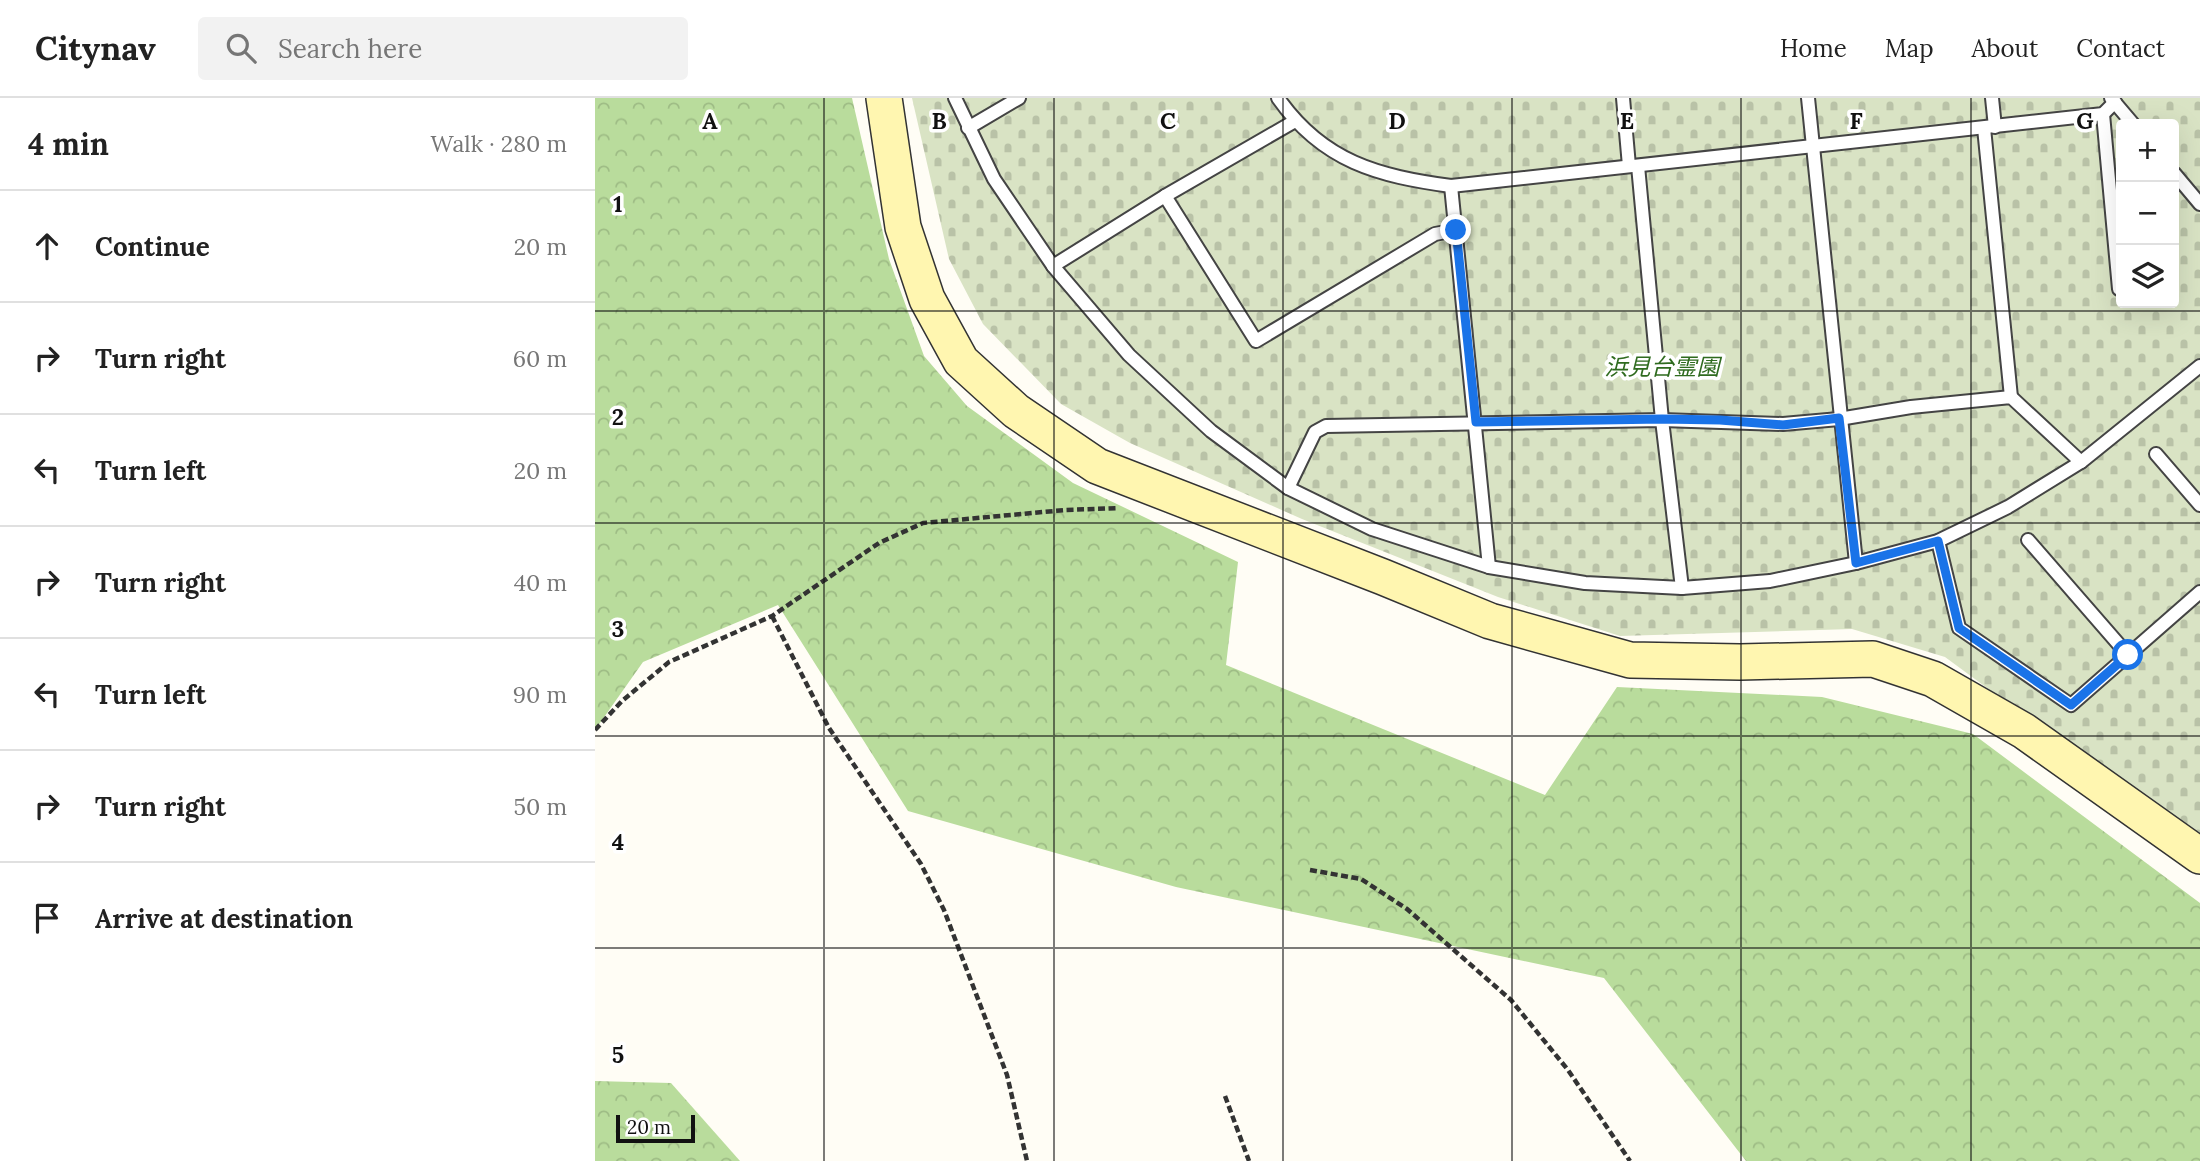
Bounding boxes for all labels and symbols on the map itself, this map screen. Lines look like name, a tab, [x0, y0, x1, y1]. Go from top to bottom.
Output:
text: A	[702, 106, 718, 135]
text: B	[931, 106, 947, 135]
text: C	[1160, 106, 1176, 135]
text: D	[1388, 106, 1406, 135]
text: E	[1620, 106, 1634, 135]
text: F	[1849, 106, 1863, 135]
text: G	[2076, 106, 2094, 135]
text: 1	[613, 189, 623, 218]
route end	[1440, 214, 1471, 245]
park label: 浜見台霊園	[1605, 352, 1723, 381]
text: 2	[612, 402, 624, 431]
text: 3	[612, 614, 624, 643]
route start	[2112, 639, 2143, 670]
text: 4	[612, 827, 624, 856]
text: 5	[612, 1040, 624, 1069]
scale bar	[616, 1112, 695, 1144]

